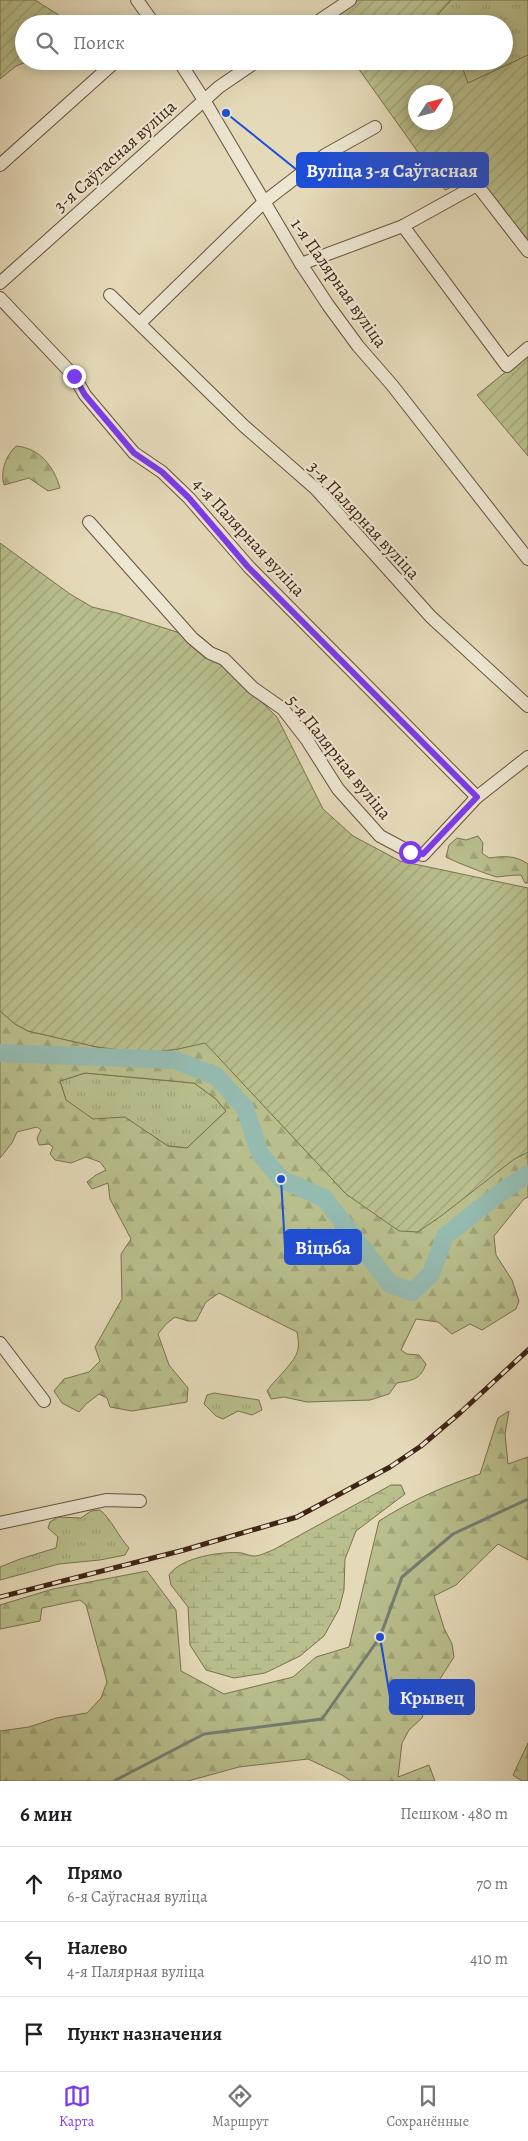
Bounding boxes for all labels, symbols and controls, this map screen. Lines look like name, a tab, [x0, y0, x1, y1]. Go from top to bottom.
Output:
search box	[15, 15, 513, 70]
icon: search	[33, 29, 61, 57]
text: Поиск	[73, 30, 125, 56]
north arrow	[408, 85, 453, 130]
street label: 3-я Саўгасная вуліца	[49, 94, 182, 218]
callout: Вуліца 3-я Саўгасная	[297, 153, 488, 187]
text: Вуліца 3-я Саўгасная	[306, 158, 478, 184]
street label: 1-я Палярная вуліца	[285, 214, 393, 353]
route end	[63, 365, 86, 388]
street label: 3-я Палярная вуліца	[303, 455, 426, 585]
street label: 4-я Палярная вуліца	[187, 472, 311, 602]
street label: 5-я Палярная вуліца	[281, 689, 397, 825]
route start	[399, 841, 422, 864]
callout: Віцьба	[285, 1230, 361, 1264]
text: Віцьба	[295, 1235, 352, 1261]
callout: Крывец	[390, 1680, 474, 1714]
text: Крывец	[400, 1685, 465, 1711]
text: 6 мин	[20, 1800, 72, 1828]
text: Пешком · 480 m	[400, 1803, 508, 1825]
text: Прямо	[67, 1860, 122, 1886]
icon: ahead	[20, 1870, 48, 1898]
text: 70 m	[476, 1873, 508, 1895]
text: 6-я Саўгасная вуліца	[67, 1886, 208, 1908]
text: Налево	[67, 1935, 127, 1961]
icon: left	[20, 1945, 48, 1973]
text: 410 m	[470, 1948, 508, 1970]
text: 4-я Палярная вуліца	[67, 1961, 205, 1983]
icon: arrive	[20, 2020, 48, 2048]
text: Пункт назначения	[67, 2021, 222, 2047]
tab: Карта	[59, 2082, 94, 2131]
tab: Маршрут	[212, 2082, 269, 2131]
tab: Сохранённые	[387, 2082, 469, 2131]

